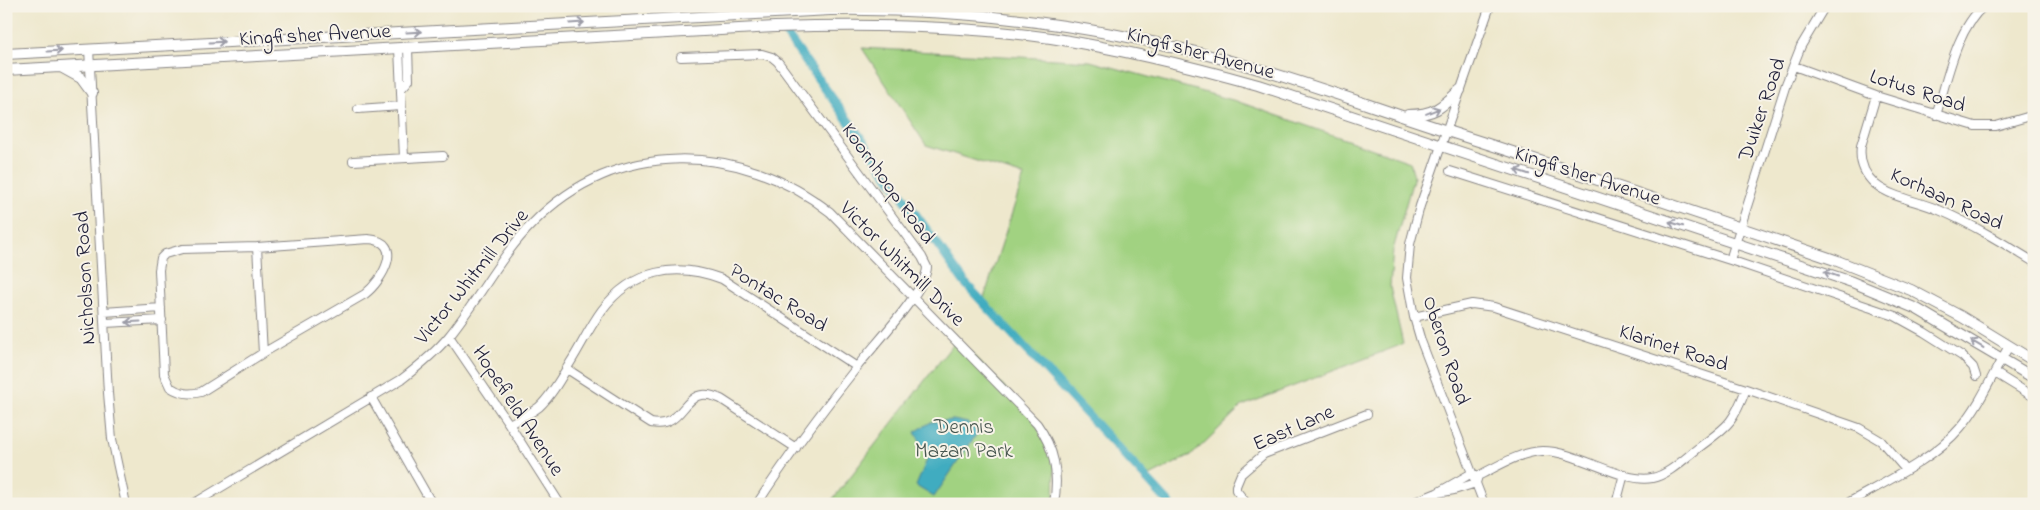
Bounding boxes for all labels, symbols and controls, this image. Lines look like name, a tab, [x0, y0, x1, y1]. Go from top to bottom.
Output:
street label: Kingfisher Avenue	[238, 17, 392, 57]
one-way arrow	[568, 19, 584, 28]
street label: Kingfisher Avenue	[1123, 20, 1278, 90]
one-way arrow	[406, 27, 422, 37]
one-way arrow	[209, 37, 225, 46]
one-way arrow	[47, 46, 63, 55]
street label: Duiker Road	[1731, 54, 1795, 166]
street label: Lotus Road	[1866, 62, 1969, 122]
one-way arrow	[1425, 105, 1440, 115]
street label: Koornhoop Road	[833, 117, 942, 251]
street label: Kingfisher Avenue	[1510, 139, 1665, 217]
street label: Korhaan Road	[1885, 161, 2008, 239]
one-way arrow	[1515, 167, 1531, 177]
street label: Victor Whitmill Drive	[831, 194, 972, 335]
street label: Victor Whitmill Drive	[408, 202, 537, 352]
street label: Nicholson Road	[68, 210, 104, 346]
one-way arrow	[1669, 219, 1685, 228]
street label: Pontac Road	[723, 257, 833, 341]
one-way arrow	[1824, 269, 1839, 278]
street label: Oberon Road	[1413, 292, 1477, 409]
one-way arrow	[125, 317, 141, 326]
street label: Klarinet Road	[1615, 317, 1732, 381]
one-way arrow	[1971, 338, 1985, 348]
street label: Hopefield Avenue	[464, 340, 571, 483]
street label: East Lane	[1248, 397, 1340, 460]
park label: Dennis Mazan Park	[915, 413, 1014, 467]

